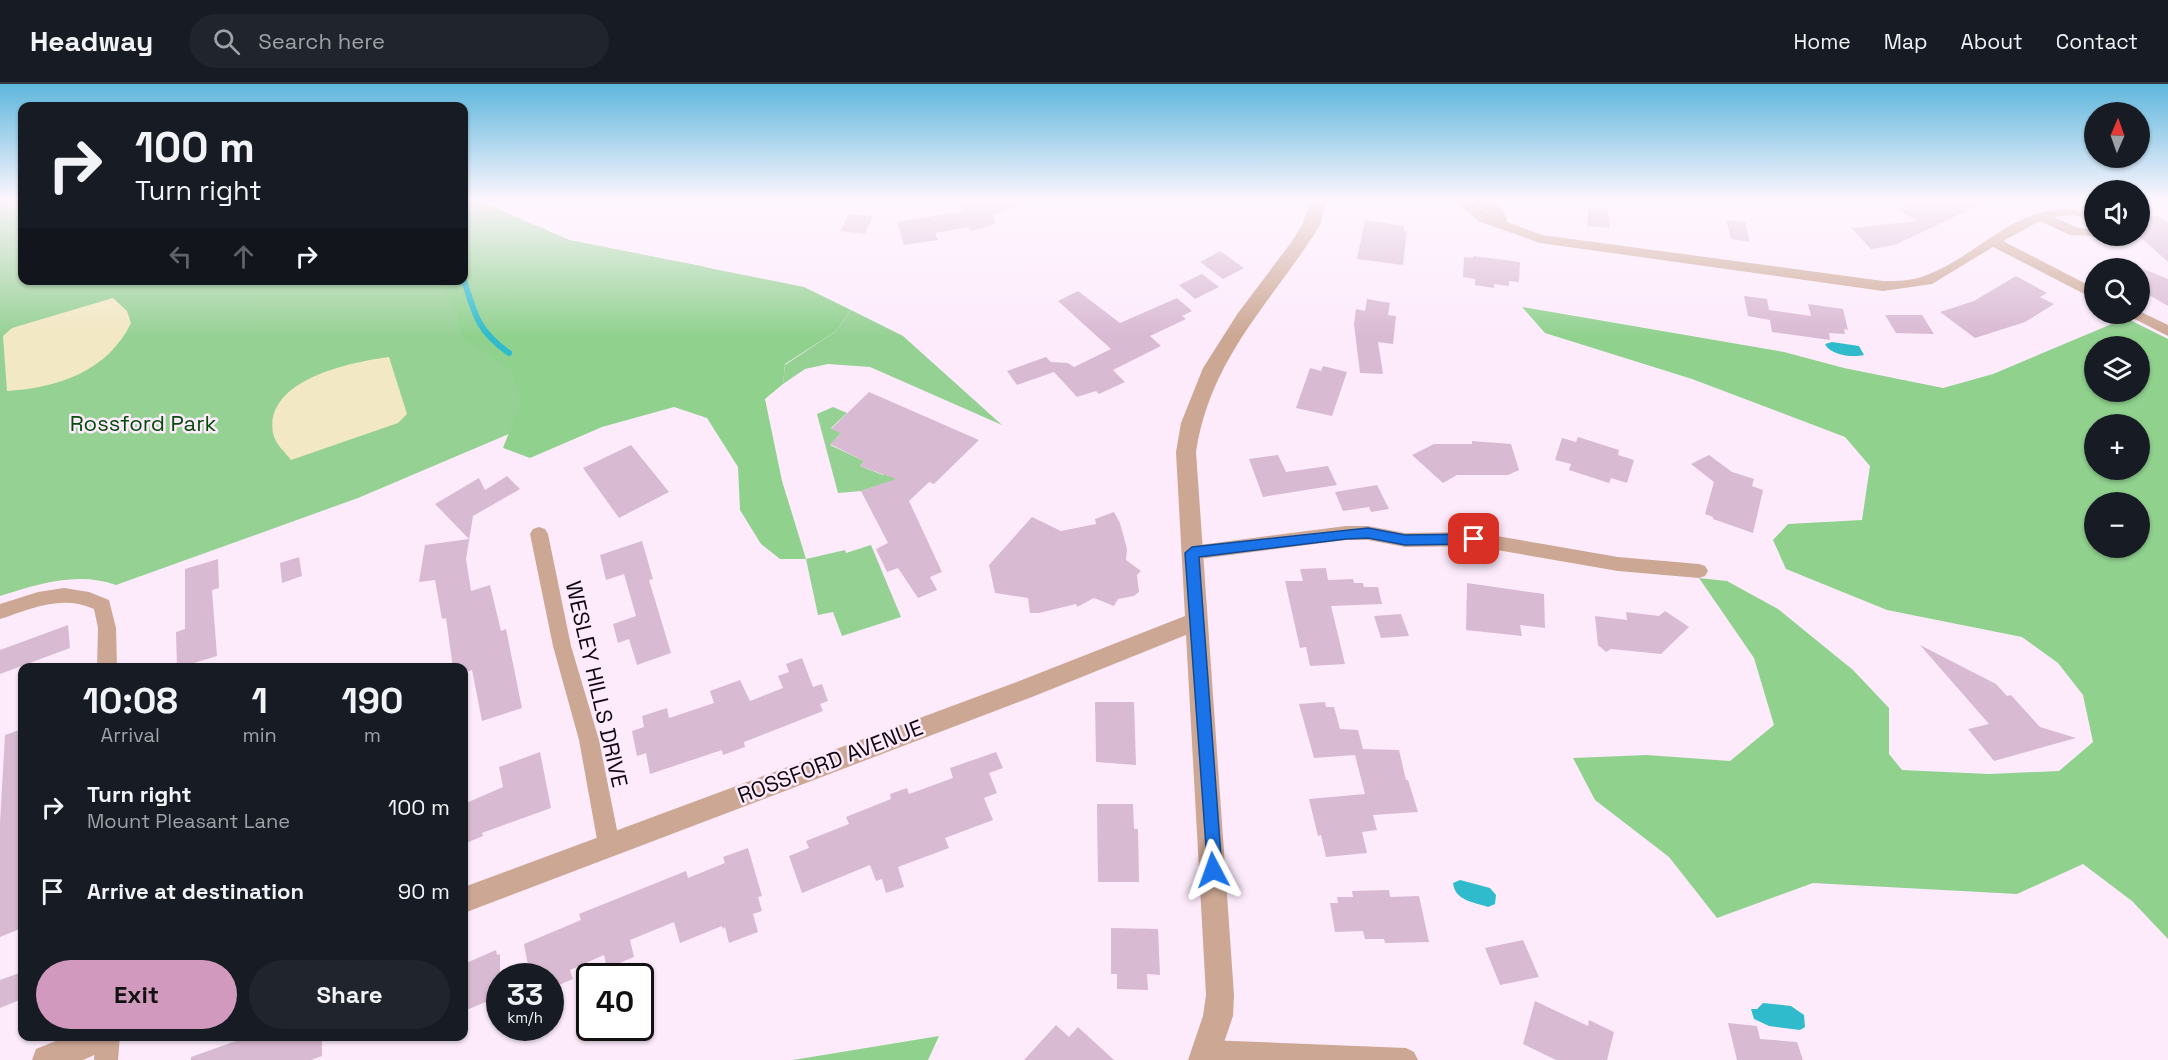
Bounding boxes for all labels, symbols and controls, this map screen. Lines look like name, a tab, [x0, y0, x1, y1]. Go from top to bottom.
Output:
search box	[189, 14, 609, 68]
text: Headway	[30, 23, 153, 59]
icon: search	[210, 25, 243, 58]
text: Search here	[258, 27, 385, 55]
text: Home	[1793, 28, 1851, 55]
text: Map	[1884, 28, 1928, 55]
text: About	[1961, 28, 2023, 55]
text: Contact	[2056, 28, 2138, 55]
north arrow	[2084, 102, 2150, 168]
map controls	[2084, 102, 2150, 558]
text: 100 m	[135, 121, 255, 174]
icon: right	[36, 126, 114, 204]
text: Turn right	[135, 173, 262, 208]
button: sound	[2084, 180, 2150, 246]
icon: left	[164, 240, 197, 273]
icon: ahead	[227, 240, 260, 273]
icon: right	[290, 240, 323, 273]
button: search	[2084, 258, 2150, 324]
button: layers	[2084, 336, 2150, 402]
park label: Rossford Park	[70, 409, 217, 437]
button: +	[2084, 414, 2150, 480]
button: −	[2084, 492, 2150, 558]
pin	[1448, 513, 1499, 564]
icon: arrive	[1457, 522, 1490, 555]
street label: WESLEY HILLS DRIVE	[560, 578, 634, 790]
text: 10:08	[83, 678, 178, 724]
text: 1	[252, 678, 268, 724]
text: 190	[342, 678, 403, 724]
street label: ROSSFORD AVENUE	[733, 713, 927, 809]
text: Arrival	[101, 722, 160, 748]
text: min	[243, 722, 277, 748]
text: m	[364, 722, 381, 748]
text: Turn right	[87, 780, 192, 808]
icon: right	[36, 791, 69, 824]
text: 100 m	[388, 793, 450, 821]
text: Mount Pleasant Lane	[87, 808, 290, 834]
position arrow	[1181, 838, 1245, 902]
icon: arrive	[36, 875, 69, 908]
text: Arrive at destination	[87, 877, 304, 905]
text: 90 m	[398, 877, 450, 905]
button: Exit	[36, 960, 237, 1029]
button: Share	[249, 960, 450, 1029]
speed limit sign: 40	[576, 963, 654, 1041]
text: 33	[507, 975, 543, 1014]
text: km/h	[507, 1008, 543, 1027]

